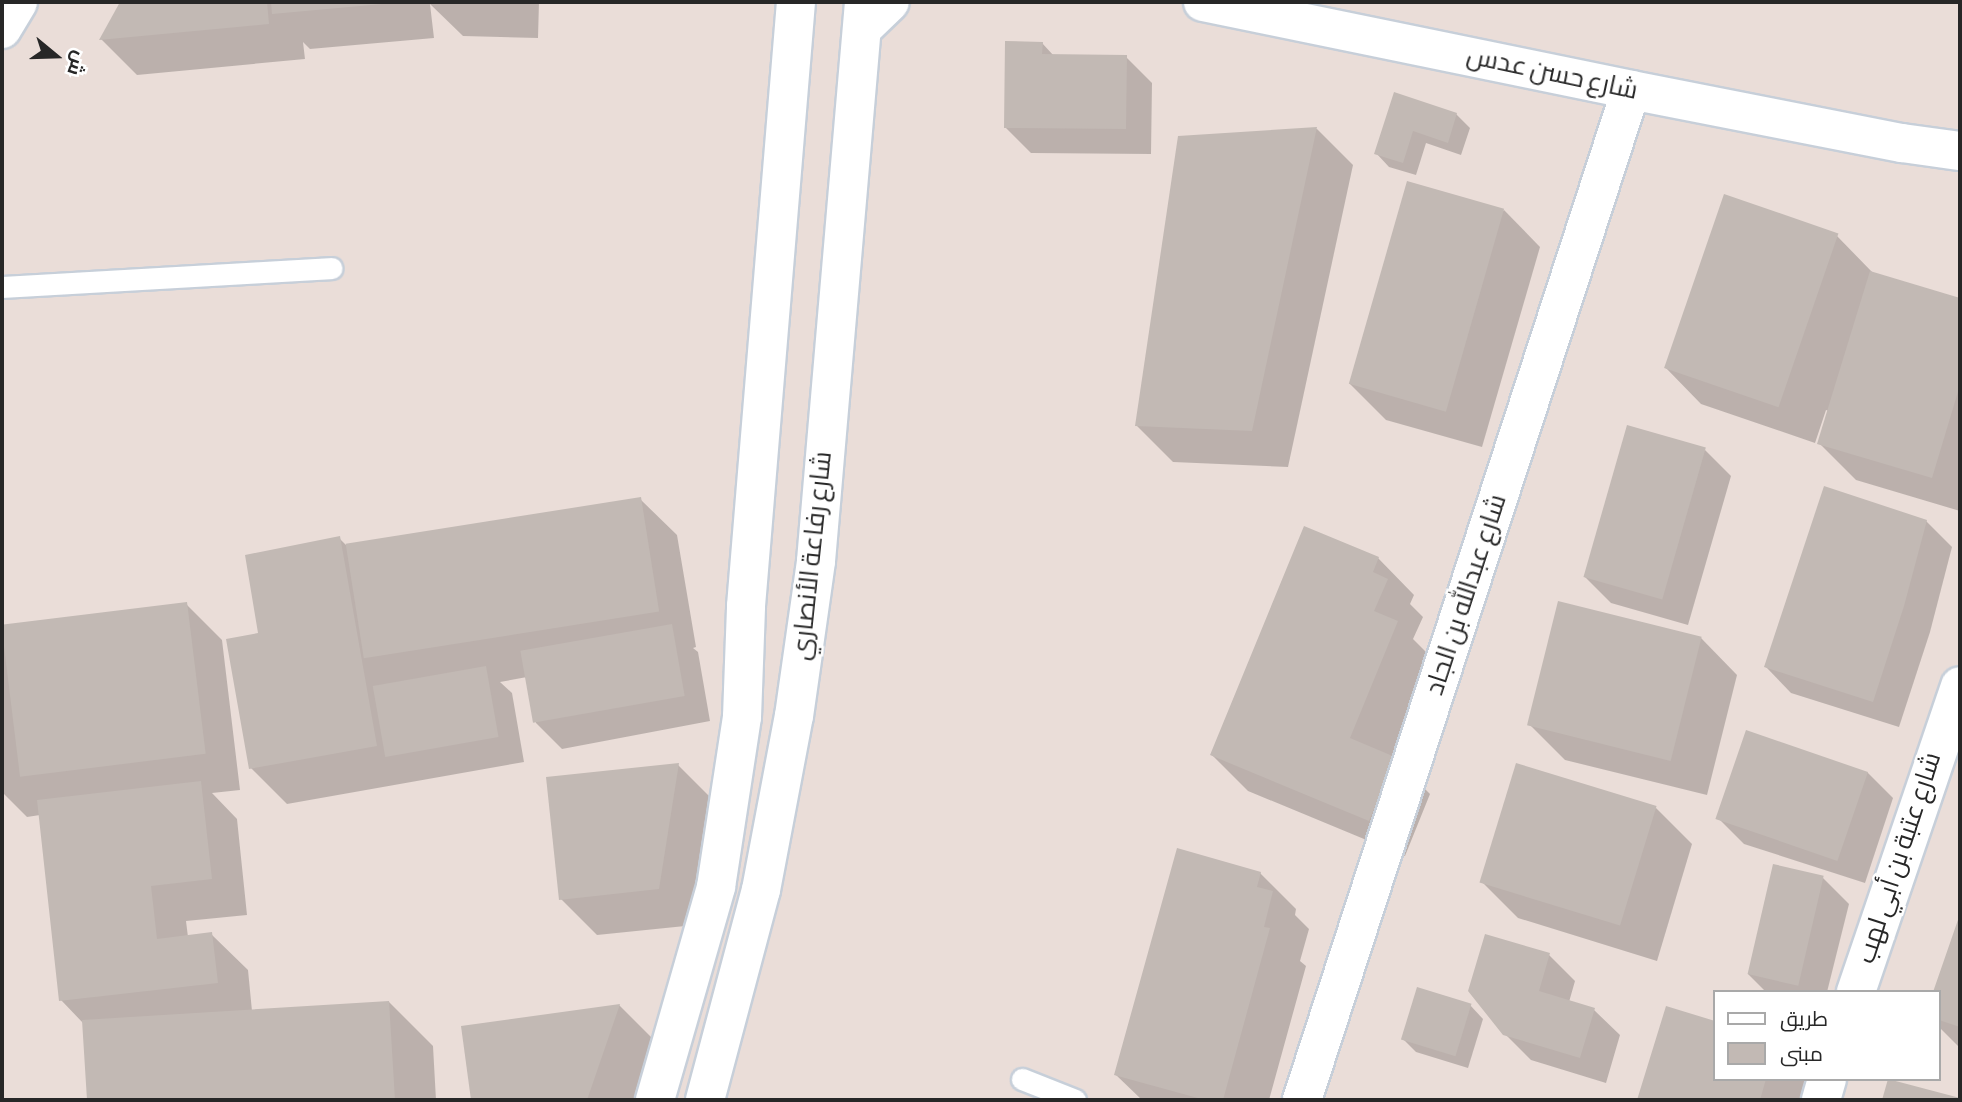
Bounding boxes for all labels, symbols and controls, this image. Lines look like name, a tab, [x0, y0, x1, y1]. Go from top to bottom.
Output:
north arrow	[21, 21, 91, 91]
street label: شارع حسن عدس	[1464, 41, 1640, 107]
text: ش	[61, 48, 91, 78]
street label: شارع رفاعة الأنصاري	[787, 450, 839, 662]
street label: شارع عبدالله بن الجاد	[1420, 491, 1514, 699]
street label: شارع عتبة بن أبي لهب	[1851, 748, 1949, 968]
legend	[1714, 990, 1941, 1081]
text: طريق	[1780, 1007, 1828, 1032]
text: مبنى	[1780, 1042, 1823, 1067]

